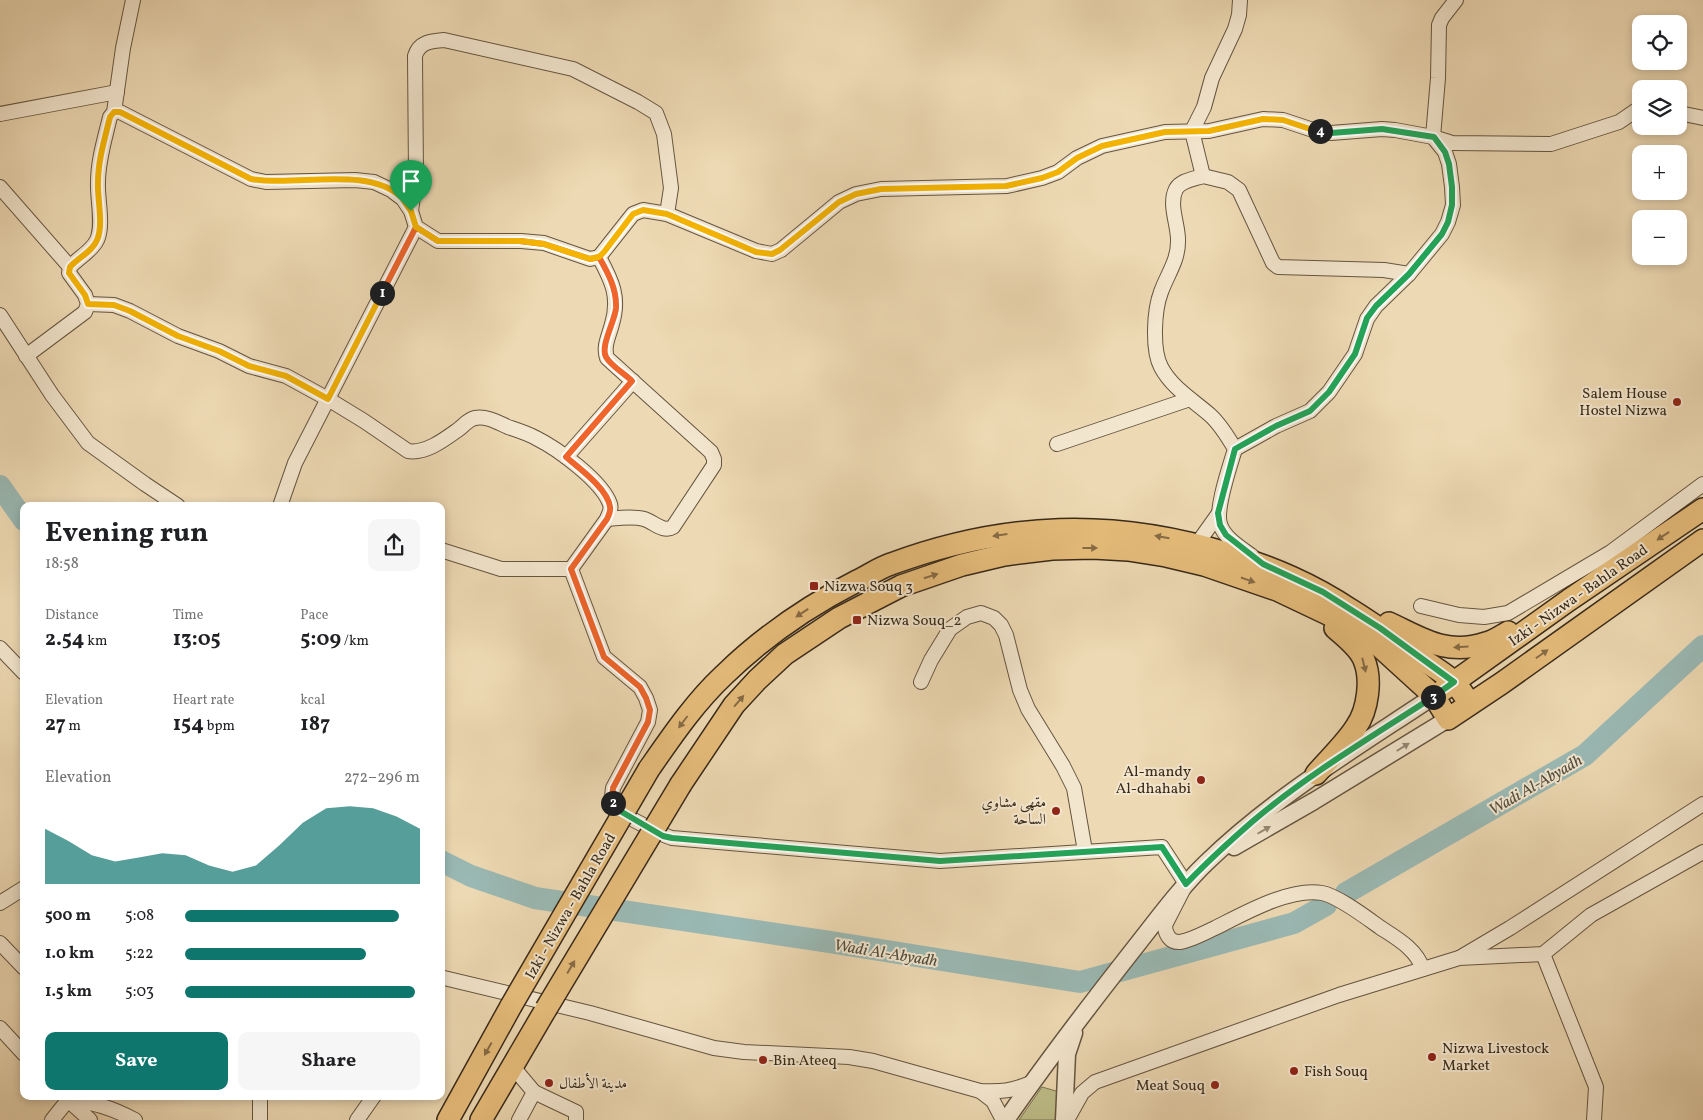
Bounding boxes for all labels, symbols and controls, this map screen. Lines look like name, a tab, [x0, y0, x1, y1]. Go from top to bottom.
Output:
map controls	[1632, 15, 1687, 265]
button: locate	[1632, 15, 1687, 70]
button: layers	[1632, 80, 1687, 135]
pin: 4	[1308, 118, 1332, 144]
text: 4	[1316, 122, 1325, 141]
button: +	[1632, 145, 1687, 200]
pin	[390, 160, 432, 211]
icon: arrive	[397, 167, 425, 195]
button: −	[1632, 210, 1687, 265]
pin: 1	[370, 280, 394, 306]
text: 1	[380, 284, 385, 303]
place label: Salem House Hostel Nizwa	[1579, 384, 1667, 422]
marker: Salem House Hostel Nizwa	[1671, 396, 1683, 408]
text: Evening run	[45, 514, 209, 553]
button: share	[368, 519, 420, 571]
one-way arrow	[992, 531, 1008, 539]
one-way arrow	[1656, 531, 1669, 541]
one-way arrow	[1153, 533, 1169, 541]
street label: Izki - Nizwa - Bahla Road	[1505, 540, 1653, 652]
one-way arrow	[1082, 544, 1098, 552]
text: 18:58	[45, 553, 79, 575]
one-way arrow	[924, 571, 939, 579]
place label: Nizwa Souq 3	[824, 577, 913, 598]
one-way arrow	[1241, 577, 1256, 584]
marker: Nizwa Souq 3	[808, 580, 820, 592]
text: Distance	[45, 606, 99, 625]
text: Time	[173, 606, 203, 625]
text: Pace	[300, 606, 328, 625]
one-way arrow	[795, 608, 809, 618]
place label: Nizwa Souq_2	[867, 611, 961, 632]
marker: Nizwa Souq_2	[851, 614, 863, 626]
text: 2.54	[45, 625, 85, 654]
text: 13:05	[173, 625, 221, 654]
text: 5:09	[300, 625, 341, 654]
text: km	[85, 632, 107, 651]
text: /km	[341, 632, 369, 651]
one-way arrow	[1453, 643, 1469, 651]
one-way arrow	[1535, 649, 1548, 660]
one-way arrow	[1361, 658, 1369, 673]
pin: 3	[1420, 684, 1446, 710]
text: 3	[1430, 688, 1437, 707]
text: Elevation	[45, 691, 103, 710]
text: Heart rate	[173, 691, 234, 710]
text: kcal	[300, 691, 325, 710]
one-way arrow	[733, 694, 744, 707]
text: 27	[45, 710, 66, 739]
text: 154	[173, 710, 204, 739]
text: 187	[300, 710, 330, 739]
one-way arrow	[677, 715, 688, 728]
text: m	[66, 717, 81, 736]
text: bpm	[204, 717, 235, 736]
one-way arrow	[1396, 742, 1410, 751]
water label: Wadi Al-Abyadh	[1485, 750, 1587, 821]
place label: Al-mandy Al-dhahabi	[1116, 762, 1191, 800]
text: Elevation	[45, 767, 112, 789]
text: 272–296 m	[344, 767, 420, 789]
marker: Al-mandy Al-dhahabi	[1195, 774, 1207, 786]
pin: 2	[600, 790, 626, 816]
place label: مقهى مشاوي الساحة	[982, 793, 1046, 831]
text: 2	[610, 794, 617, 813]
marker: مقهى مشاوي الساحة	[1050, 805, 1062, 817]
one-way arrow	[1256, 826, 1271, 834]
street label: Izki - Nizwa - Bahla Road	[521, 830, 622, 984]
text: 500 m	[45, 905, 91, 927]
text: 5:08	[125, 905, 154, 927]
water label: Wadi Al-Abyadh	[832, 935, 939, 973]
text: 1.0 km	[45, 943, 94, 965]
text: 5:22	[125, 943, 154, 965]
one-way arrow	[566, 960, 575, 974]
text: 1.5 km	[45, 981, 92, 1003]
text: 5:03	[125, 981, 154, 1003]
button: Save	[45, 1032, 228, 1090]
button: Share	[238, 1032, 420, 1090]
place label: Nizwa Livestock Market	[1442, 1039, 1549, 1077]
one-way arrow	[483, 1042, 492, 1056]
place label: Bin Ateeq	[773, 1051, 837, 1072]
marker: Nizwa Livestock Market	[1426, 1051, 1438, 1063]
marker: Bin Ateeq	[757, 1054, 769, 1066]
place label: Fish Souq	[1304, 1062, 1369, 1083]
marker: Fish Souq	[1288, 1065, 1300, 1077]
place label: مدينة الأطفال	[559, 1072, 627, 1095]
place label: Meat Souq	[1136, 1076, 1206, 1097]
marker: مدينة الأطفال	[543, 1077, 555, 1089]
marker: Meat Souq	[1209, 1079, 1221, 1091]

